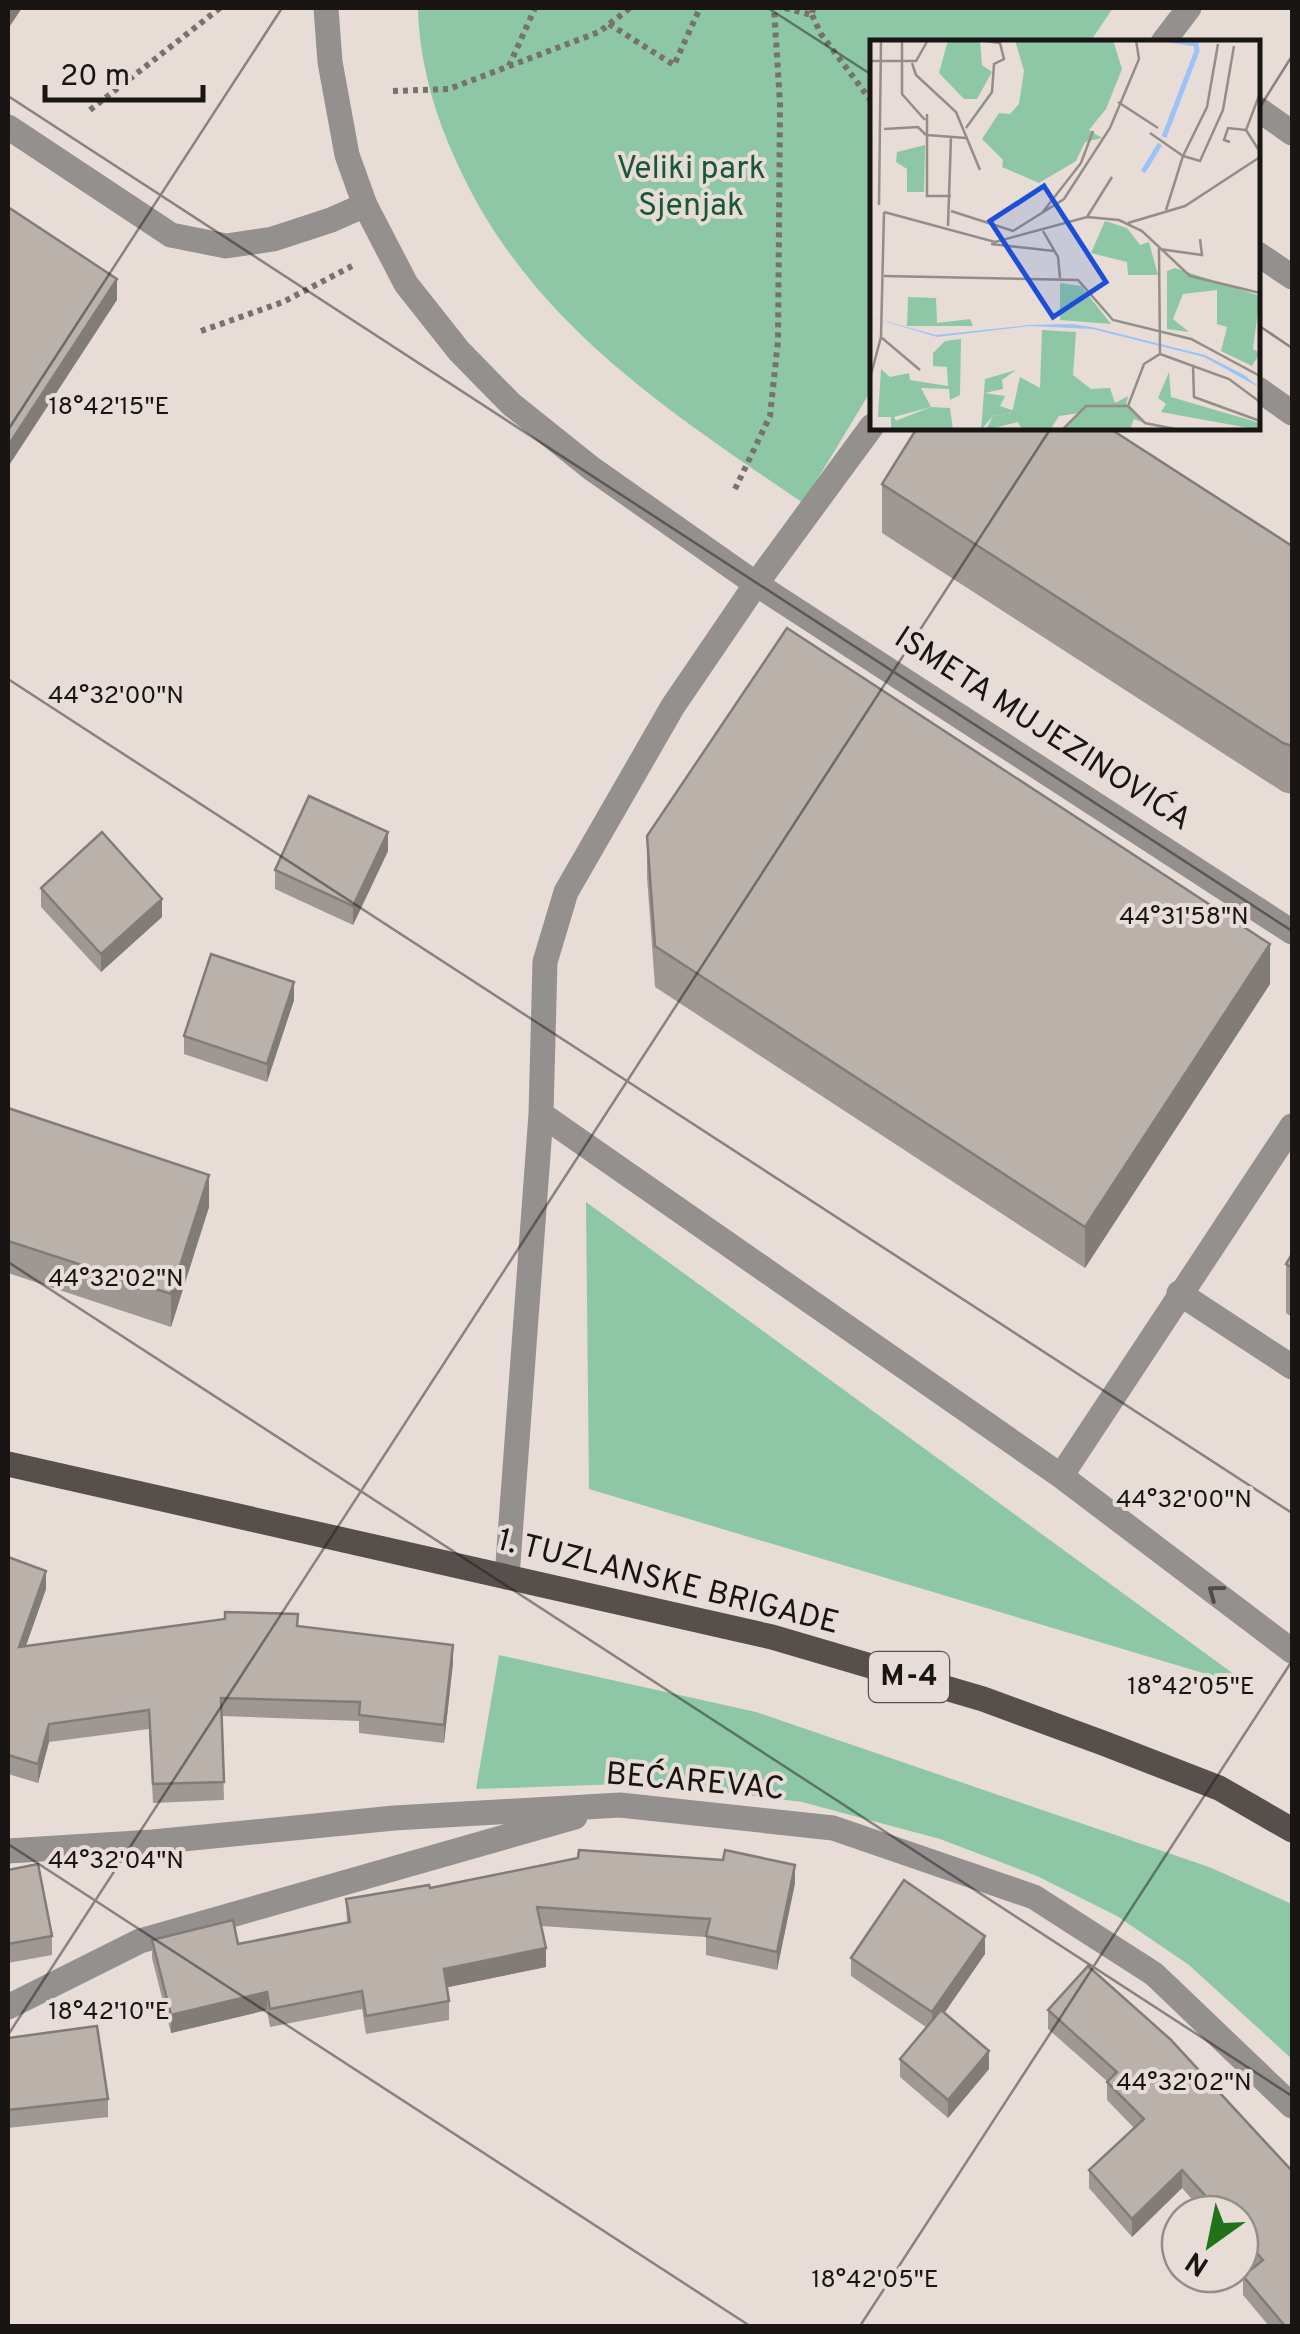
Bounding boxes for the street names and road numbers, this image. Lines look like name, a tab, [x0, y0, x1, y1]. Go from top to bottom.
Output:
street label: ISMETA MUJEZINOVIĆA	[886, 616, 1200, 841]
street label: 1. TUZLANSKE BRIGADE	[493, 1521, 843, 1645]
road number: M-4	[869, 1652, 949, 1702]
street label: BEĆAREVAC	[604, 1752, 786, 1811]

